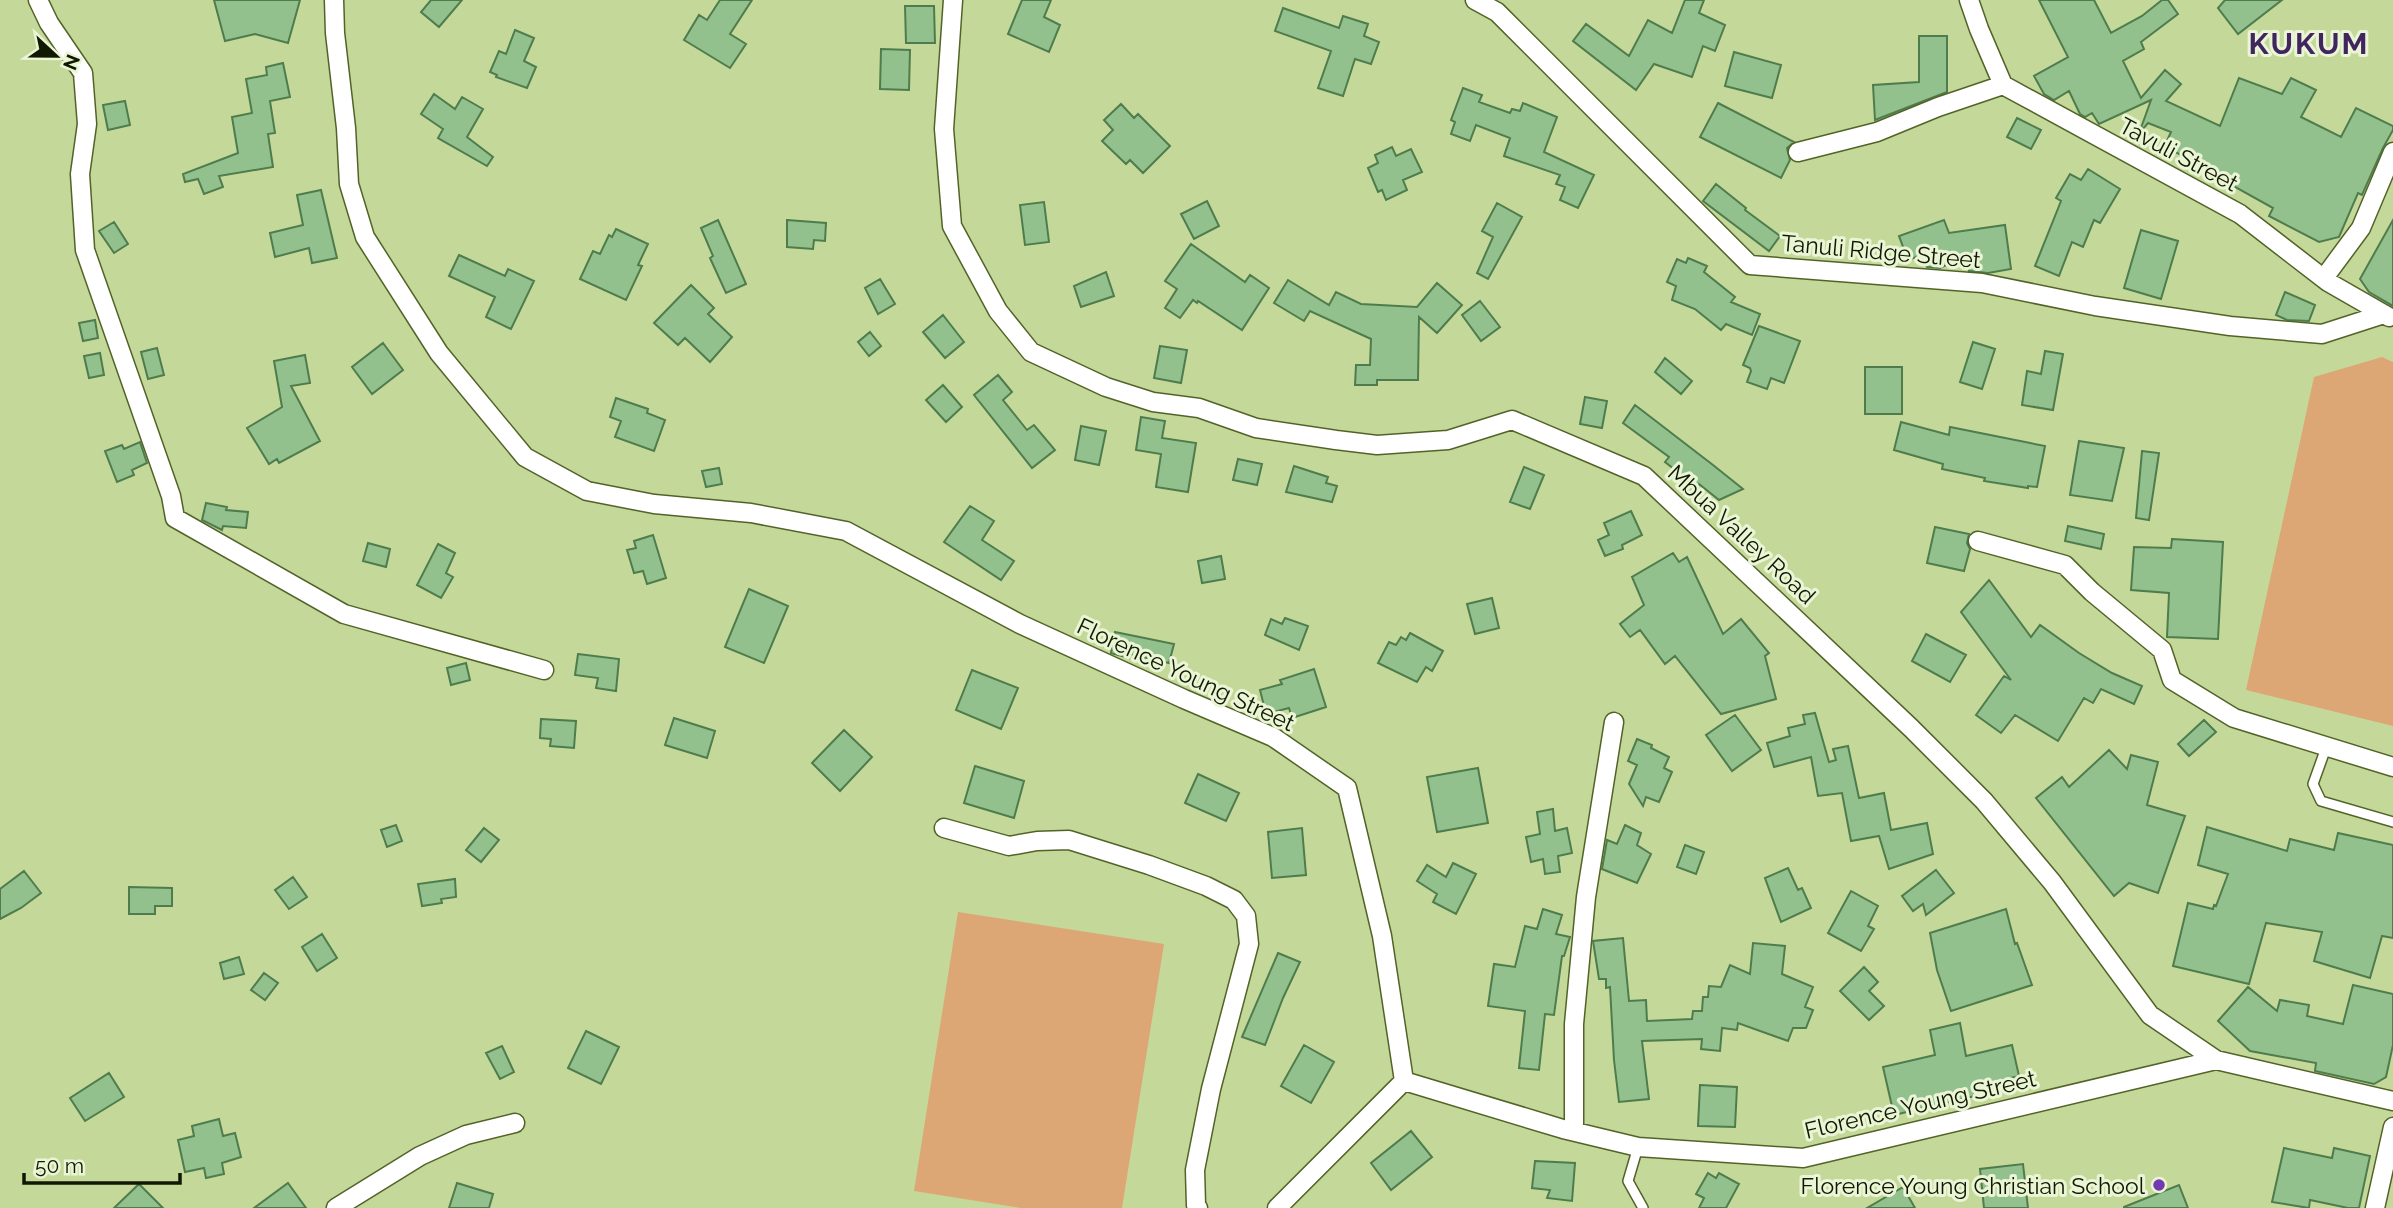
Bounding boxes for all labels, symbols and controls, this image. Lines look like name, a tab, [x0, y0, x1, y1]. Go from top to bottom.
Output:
north arrow	[21, 21, 91, 91]
district label: KUKUM	[2248, 26, 2370, 61]
text: N	[59, 52, 85, 73]
street label: Tavuli Street	[2115, 111, 2243, 197]
street label: Tanuli Ridge Street	[1780, 229, 1982, 273]
street label: Mbua Valley Road	[1663, 459, 1821, 609]
street label: Florence Young Street	[1073, 612, 1299, 736]
street label: Florence Young Street	[1802, 1064, 2039, 1144]
scale bar	[24, 1142, 180, 1186]
text: 50 m	[35, 1153, 84, 1178]
place label: Florence Young Christian School	[1801, 1172, 2146, 1199]
marker: Florence Young Christian School	[2151, 1177, 2167, 1193]

